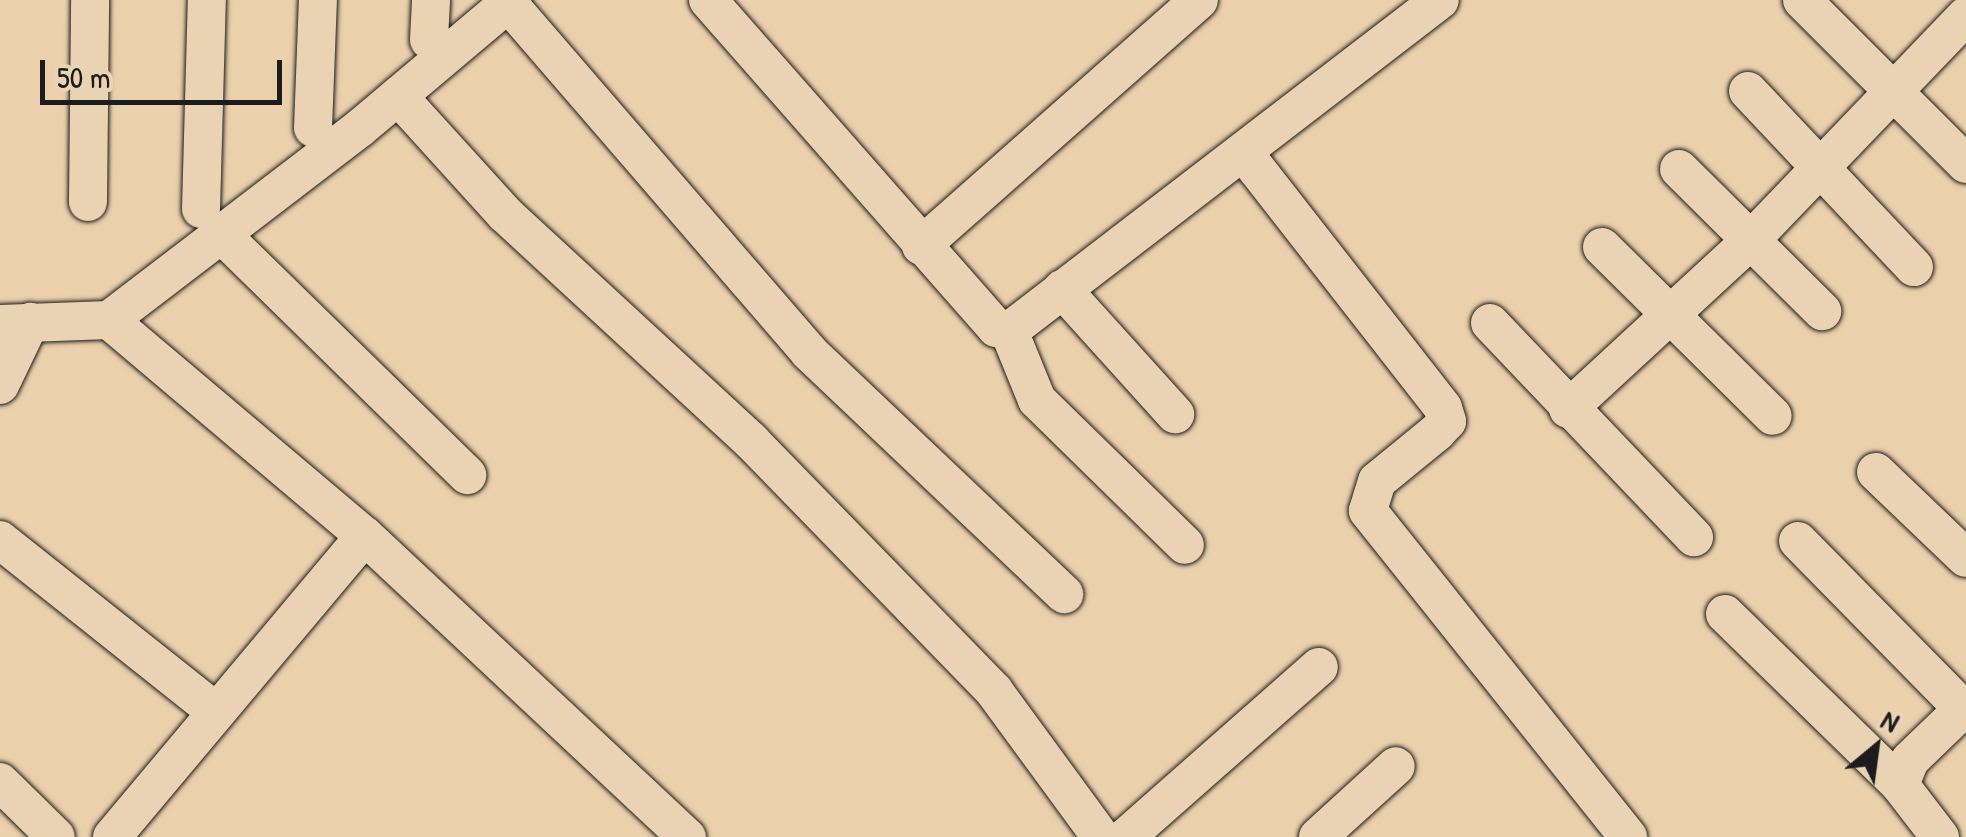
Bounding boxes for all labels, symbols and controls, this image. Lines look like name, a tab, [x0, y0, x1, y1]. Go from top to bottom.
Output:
scale bar	[45, 40, 288, 102]
text: 50 m	[57, 57, 110, 97]
north arrow	[1826, 697, 1926, 797]
text: N	[1875, 701, 1906, 741]

